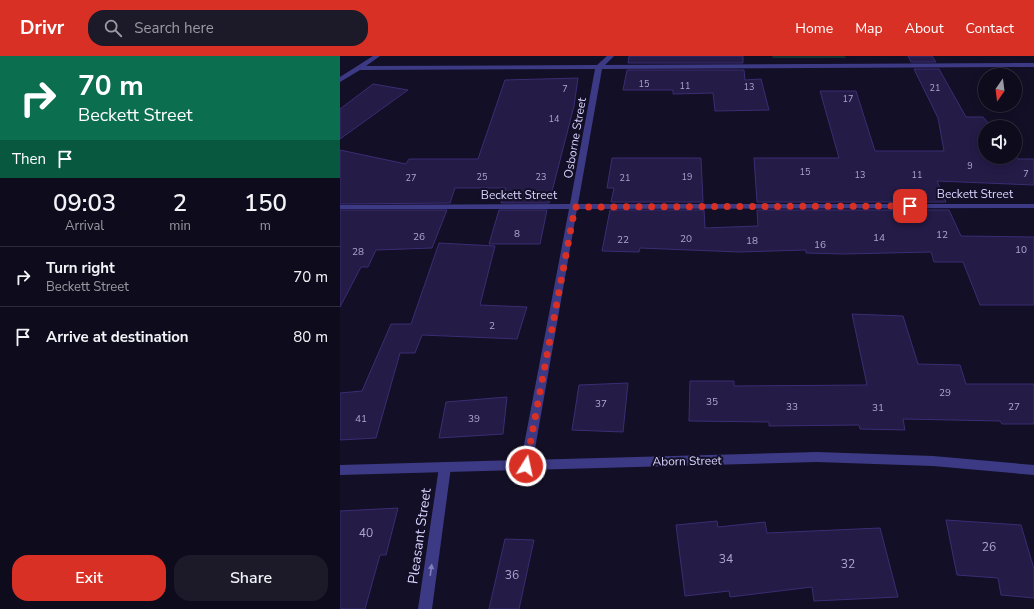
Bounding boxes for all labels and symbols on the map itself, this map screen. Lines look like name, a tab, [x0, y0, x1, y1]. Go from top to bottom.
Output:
north arrow	[978, 68, 1022, 112]
house number: 15	[639, 78, 649, 90]
house number: 11	[680, 80, 690, 92]
house number: 13	[744, 81, 754, 93]
house number: 21	[930, 82, 940, 94]
house number: 7	[562, 83, 568, 95]
house number: 17	[843, 93, 853, 105]
street label: Osborne Street	[560, 95, 590, 180]
house number: 14	[549, 113, 560, 125]
house number: 9	[967, 160, 973, 172]
house number: 15	[800, 166, 810, 178]
house number: 7	[1023, 168, 1029, 180]
house number: 13	[855, 169, 865, 181]
house number: 11	[912, 169, 922, 181]
house number: 25	[477, 171, 487, 183]
house number: 23	[536, 171, 546, 183]
house number: 19	[682, 171, 692, 183]
house number: 27	[406, 172, 416, 184]
house number: 21	[620, 172, 630, 184]
street label: Beckett Street	[937, 186, 1014, 202]
street label: Beckett Street	[481, 187, 558, 203]
pin	[893, 189, 927, 223]
house number: 8	[514, 227, 520, 241]
house number: 12	[936, 228, 948, 242]
house number: 26	[413, 230, 425, 244]
house number: 14	[873, 231, 885, 245]
house number: 20	[680, 232, 692, 246]
house number: 22	[617, 233, 629, 247]
house number: 18	[746, 234, 758, 248]
house number: 16	[814, 238, 826, 252]
house number: 10	[1015, 243, 1027, 257]
house number: 28	[352, 245, 364, 259]
house number: 2	[489, 319, 495, 333]
house number: 29	[939, 386, 951, 400]
house number: 35	[706, 395, 718, 409]
house number: 37	[595, 397, 607, 411]
house number: 33	[786, 400, 798, 414]
house number: 27	[1008, 400, 1020, 414]
house number: 31	[872, 401, 884, 415]
house number: 41	[355, 412, 367, 426]
house number: 39	[468, 412, 480, 426]
position arrow	[505, 445, 547, 487]
street label: Aborn Street	[652, 452, 723, 470]
street label: Pleasant Street	[403, 487, 436, 585]
house number: 40	[359, 525, 373, 541]
house number: 26	[982, 539, 996, 555]
house number: 34	[719, 551, 733, 567]
house number: 32	[841, 556, 855, 572]
one-way arrow	[428, 564, 434, 576]
house number: 36	[505, 567, 519, 583]

